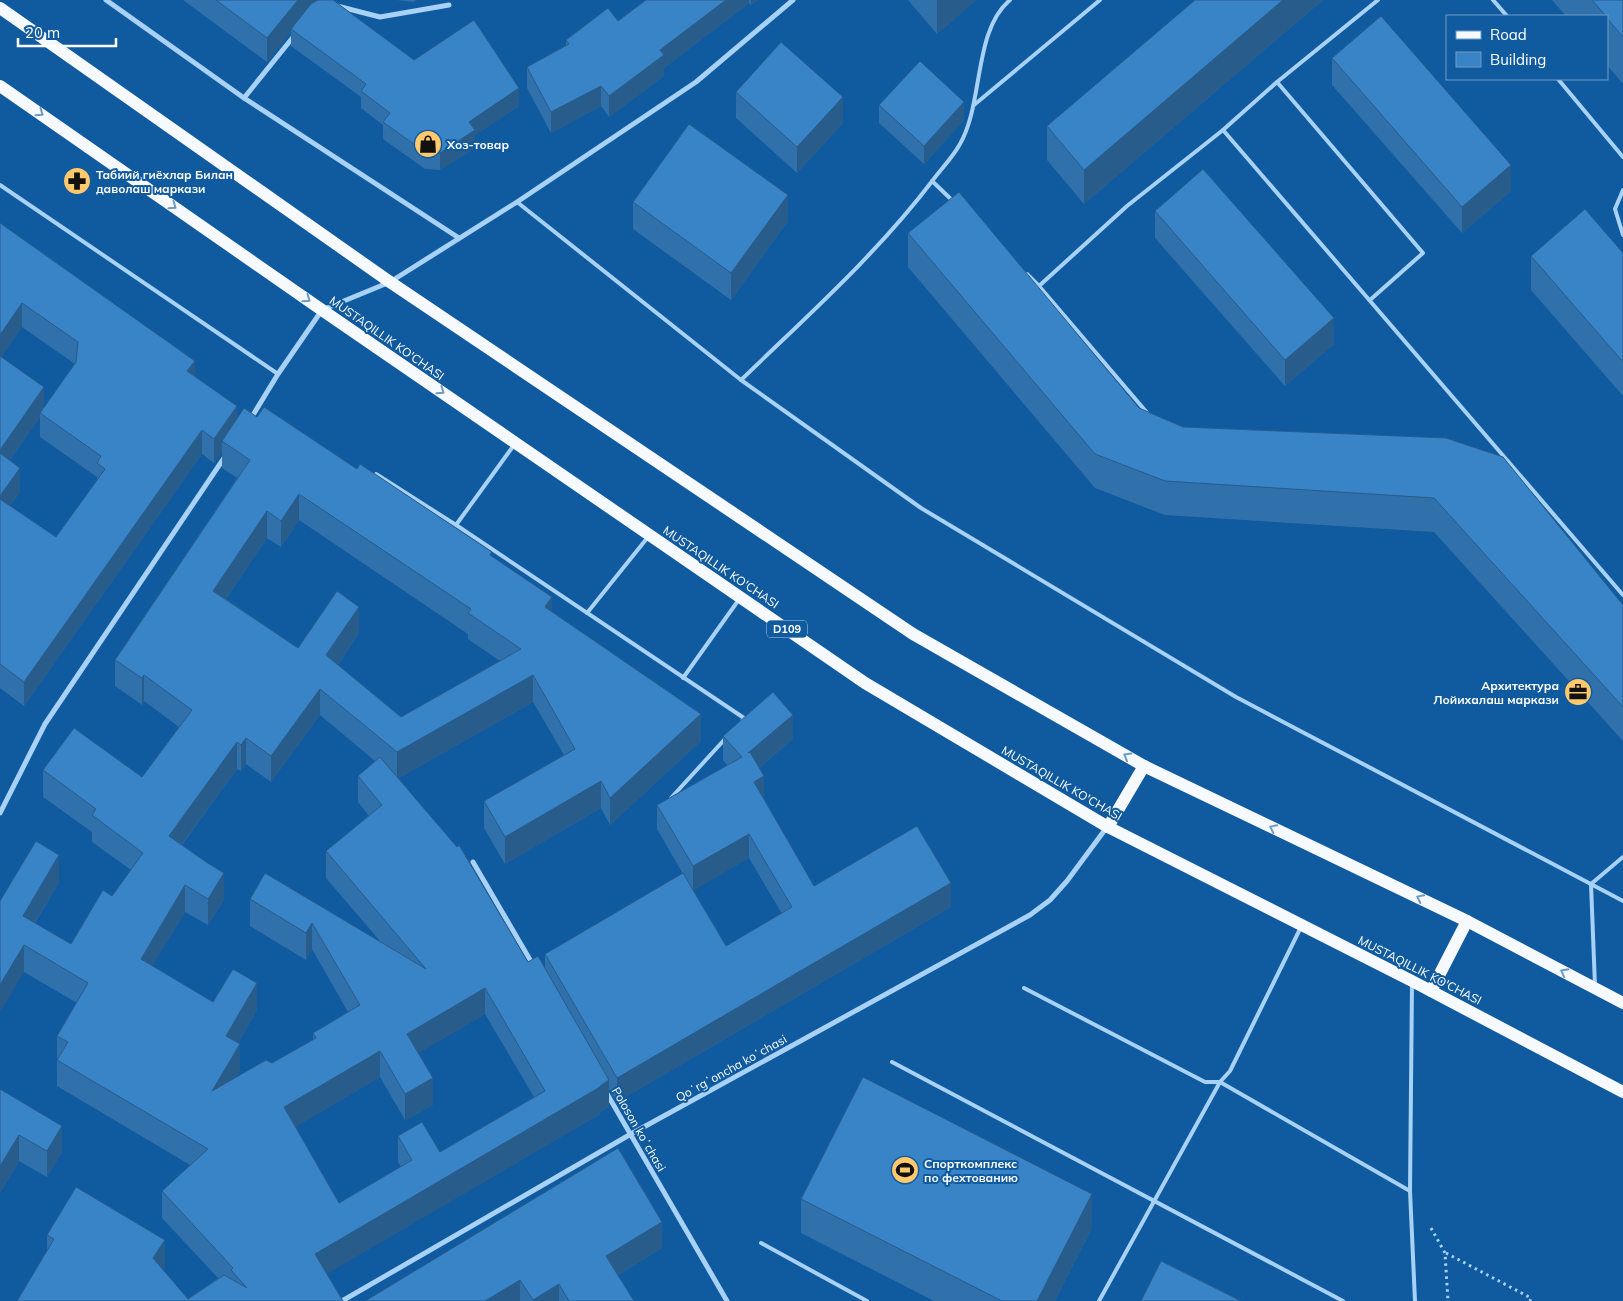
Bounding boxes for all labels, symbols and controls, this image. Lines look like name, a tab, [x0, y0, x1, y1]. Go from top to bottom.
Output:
scale bar	[18, 15, 115, 47]
legend	[1446, 15, 1608, 80]
text: 20 m	[25, 23, 60, 42]
text: Road	[1490, 25, 1527, 44]
text: Building	[1490, 50, 1546, 69]
one-way arrow	[34, 107, 44, 116]
shop icon: Хоз-товар	[413, 129, 443, 159]
place label: Хоз-товар	[446, 137, 509, 152]
pharmacy icon: Табиий гиёхлар Билан даволаш маркази	[62, 166, 92, 196]
place label: Табиий гиёхлар Билан даволаш маркази	[96, 167, 233, 196]
one-way arrow	[168, 200, 177, 209]
one-way arrow	[301, 293, 311, 302]
street label: MUSTAQILLIK KO'CHASI	[327, 293, 447, 383]
one-way arrow	[435, 385, 444, 394]
street label: MUSTAQILLIK KO'CHASI	[660, 523, 782, 611]
road number: D109	[767, 620, 807, 638]
office icon: Архитектура Лойихалаш маркази	[1563, 677, 1593, 707]
place label: Архитектура Лойихалаш маркази	[1433, 678, 1559, 707]
street label: MUSTAQILLIK KO'CHASI	[999, 742, 1125, 824]
one-way arrow	[1123, 753, 1132, 763]
one-way arrow	[1269, 824, 1278, 834]
one-way arrow	[1416, 894, 1425, 904]
street label: MUSTAQILLIK KO'CHASI	[1356, 932, 1484, 1008]
one-way arrow	[1561, 968, 1570, 978]
street label: Qoʻrgʻoncha koʻchasi	[673, 1031, 789, 1105]
street label: Poloson koʻchasi	[609, 1084, 669, 1174]
sports icon: Спорткомплекс по фехтованию	[890, 1155, 920, 1185]
place label: Спорткомплекс по фехтованию	[924, 1156, 1018, 1185]

